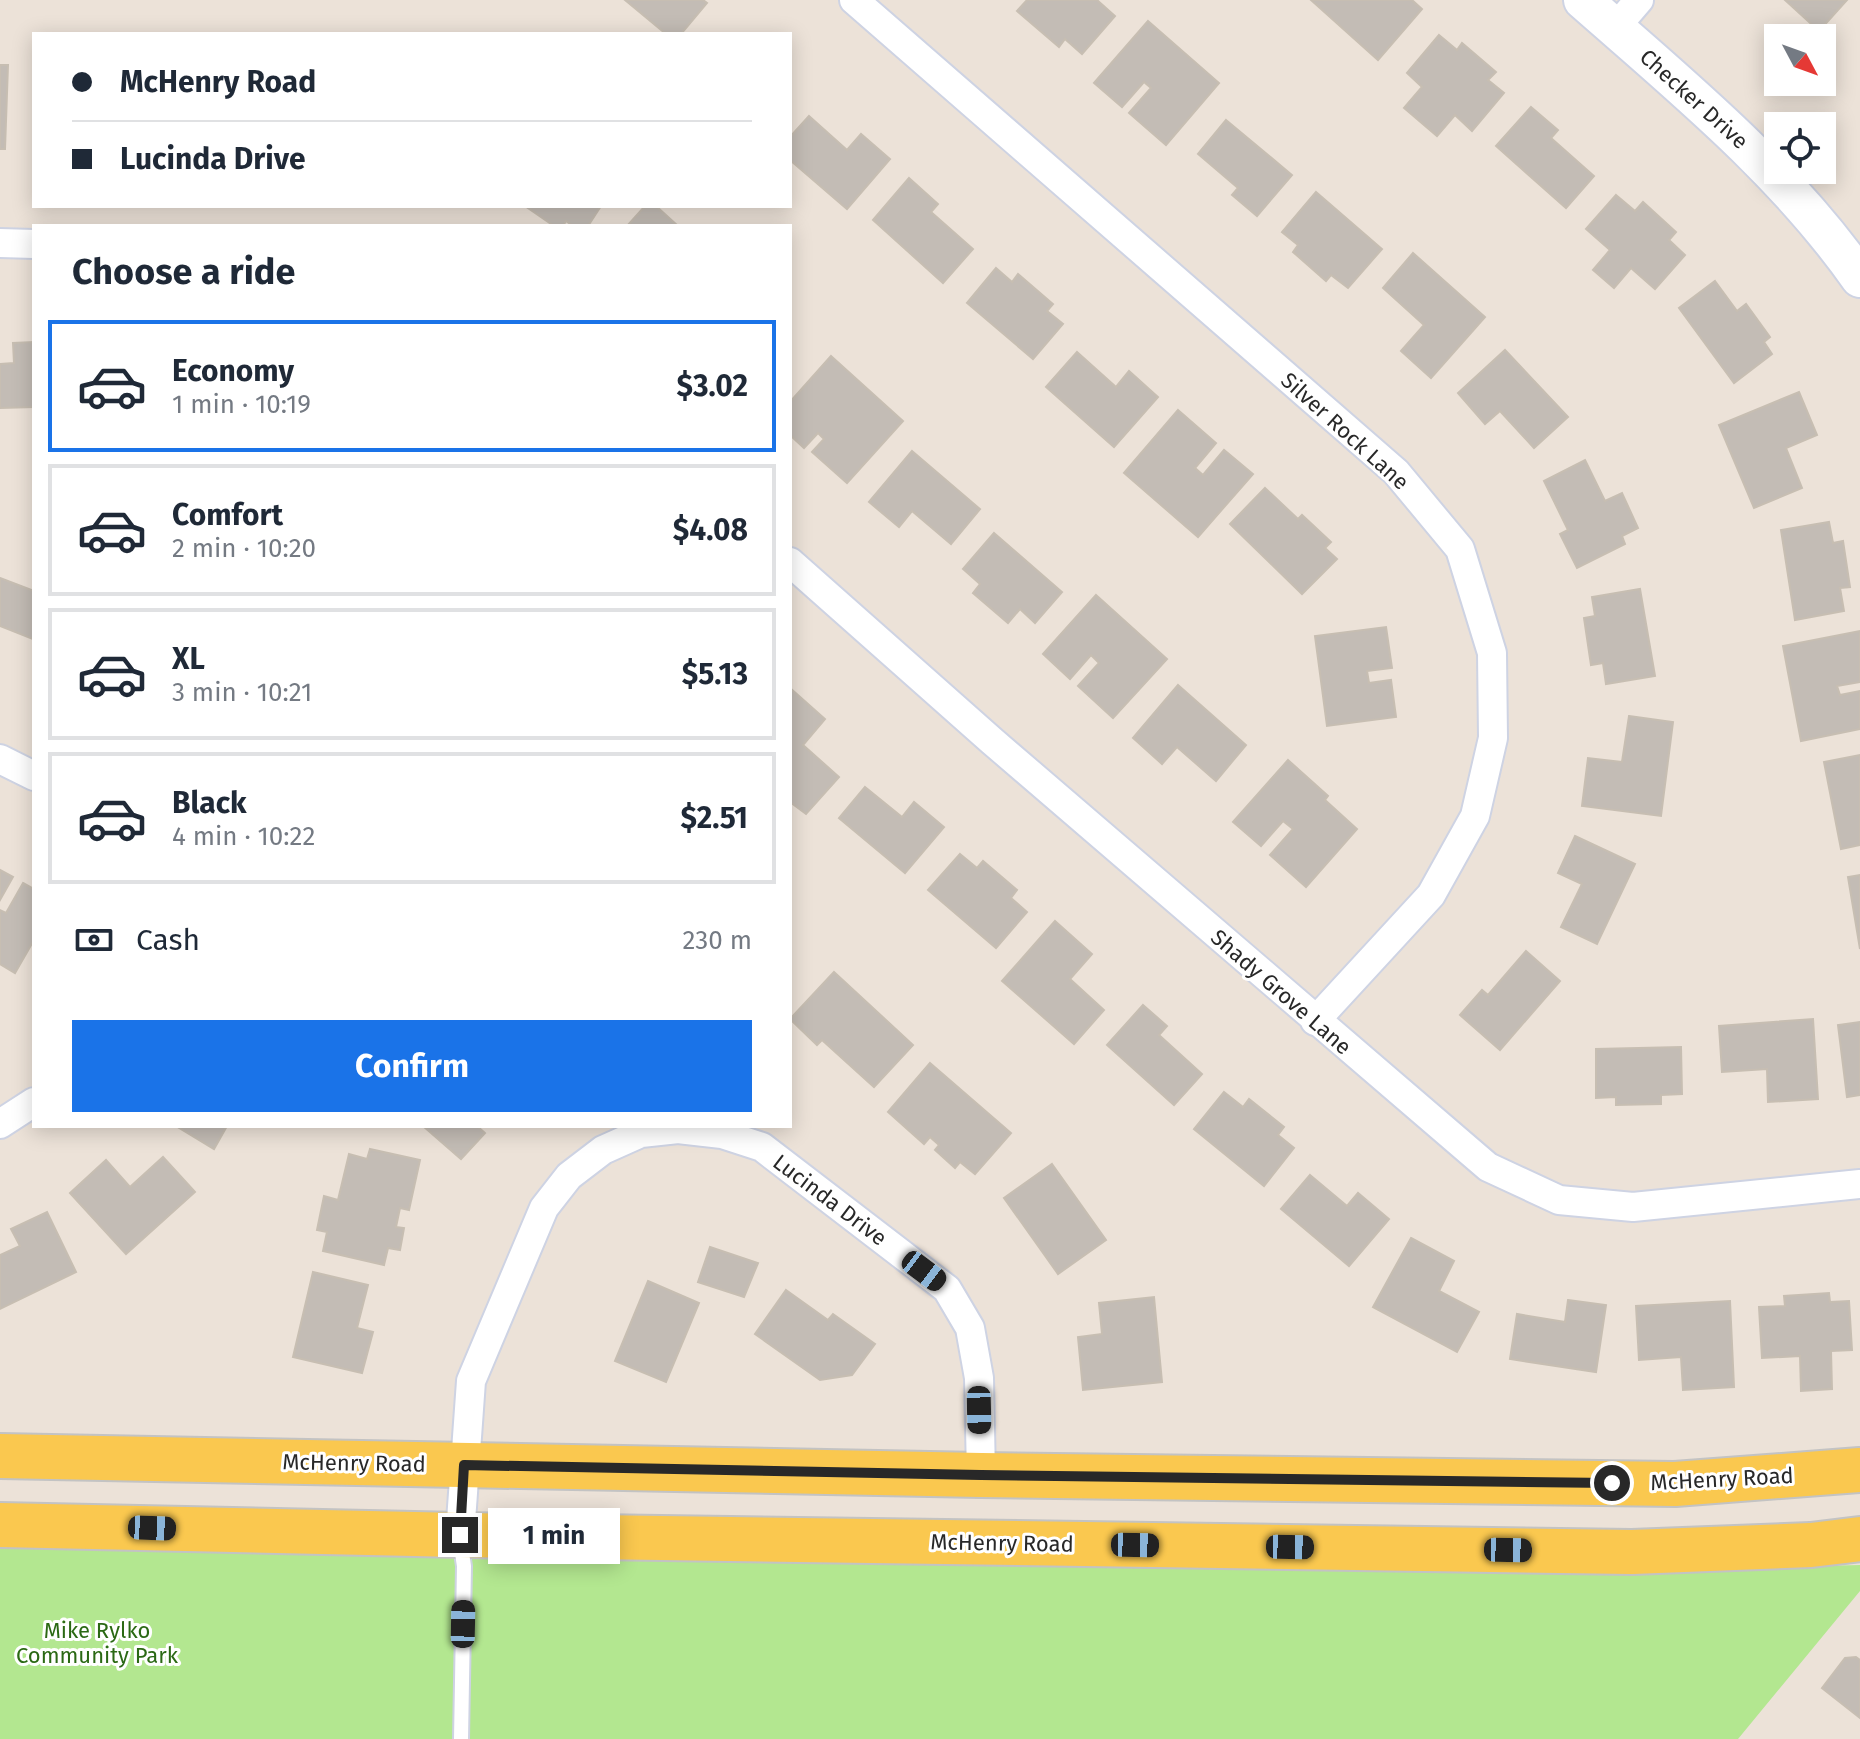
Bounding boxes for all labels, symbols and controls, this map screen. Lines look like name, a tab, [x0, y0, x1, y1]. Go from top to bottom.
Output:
north arrow	[1764, 24, 1836, 96]
map controls	[1764, 24, 1836, 184]
street label: Checker Drive	[1634, 43, 1754, 155]
text: McHenry Road	[120, 64, 316, 100]
button: locate	[1764, 112, 1836, 184]
text: Lucinda Drive	[120, 141, 306, 177]
text: Choose a ride	[72, 250, 295, 294]
icon: car	[76, 350, 148, 422]
text: Economy	[172, 353, 294, 389]
street label: Silver Rock Lane	[1276, 367, 1414, 495]
text: $3.02	[676, 368, 748, 404]
text: 1 min · 10:19	[172, 389, 311, 420]
icon: car	[76, 494, 148, 566]
text: Comfort	[172, 497, 283, 533]
text: $4.08	[673, 512, 748, 548]
text: 2 min · 10:20	[172, 533, 316, 564]
icon: car	[76, 638, 148, 710]
text: XL	[172, 641, 205, 677]
text: $5.13	[682, 656, 748, 692]
text: 3 min · 10:21	[172, 677, 312, 708]
icon: car	[76, 782, 148, 854]
text: Black	[172, 785, 247, 821]
text: $2.51	[681, 800, 748, 836]
text: 4 min · 10:22	[172, 821, 315, 852]
icon: cash	[72, 918, 116, 962]
text: Cash	[136, 922, 200, 958]
street label: Shady Grove Lane	[1205, 924, 1357, 1060]
text: 230 m	[683, 925, 752, 956]
button: Confirm	[72, 1020, 752, 1112]
street label: Lucinda Drive	[768, 1148, 892, 1252]
car	[898, 1247, 950, 1295]
car	[967, 1386, 991, 1434]
street label: McHenry Road	[282, 1448, 426, 1478]
street label: McHenry Road	[1650, 1462, 1794, 1496]
route start	[1594, 1465, 1630, 1501]
callout: 1 min	[488, 1507, 620, 1563]
car	[128, 1515, 176, 1541]
route end	[442, 1517, 478, 1553]
text: 1 min	[523, 1520, 585, 1551]
street label: McHenry Road	[930, 1528, 1074, 1558]
car	[1111, 1533, 1159, 1557]
car	[1266, 1535, 1314, 1559]
car	[1484, 1538, 1532, 1562]
car	[451, 1600, 475, 1648]
park label: Mike Rylko Community Park	[16, 1617, 179, 1669]

